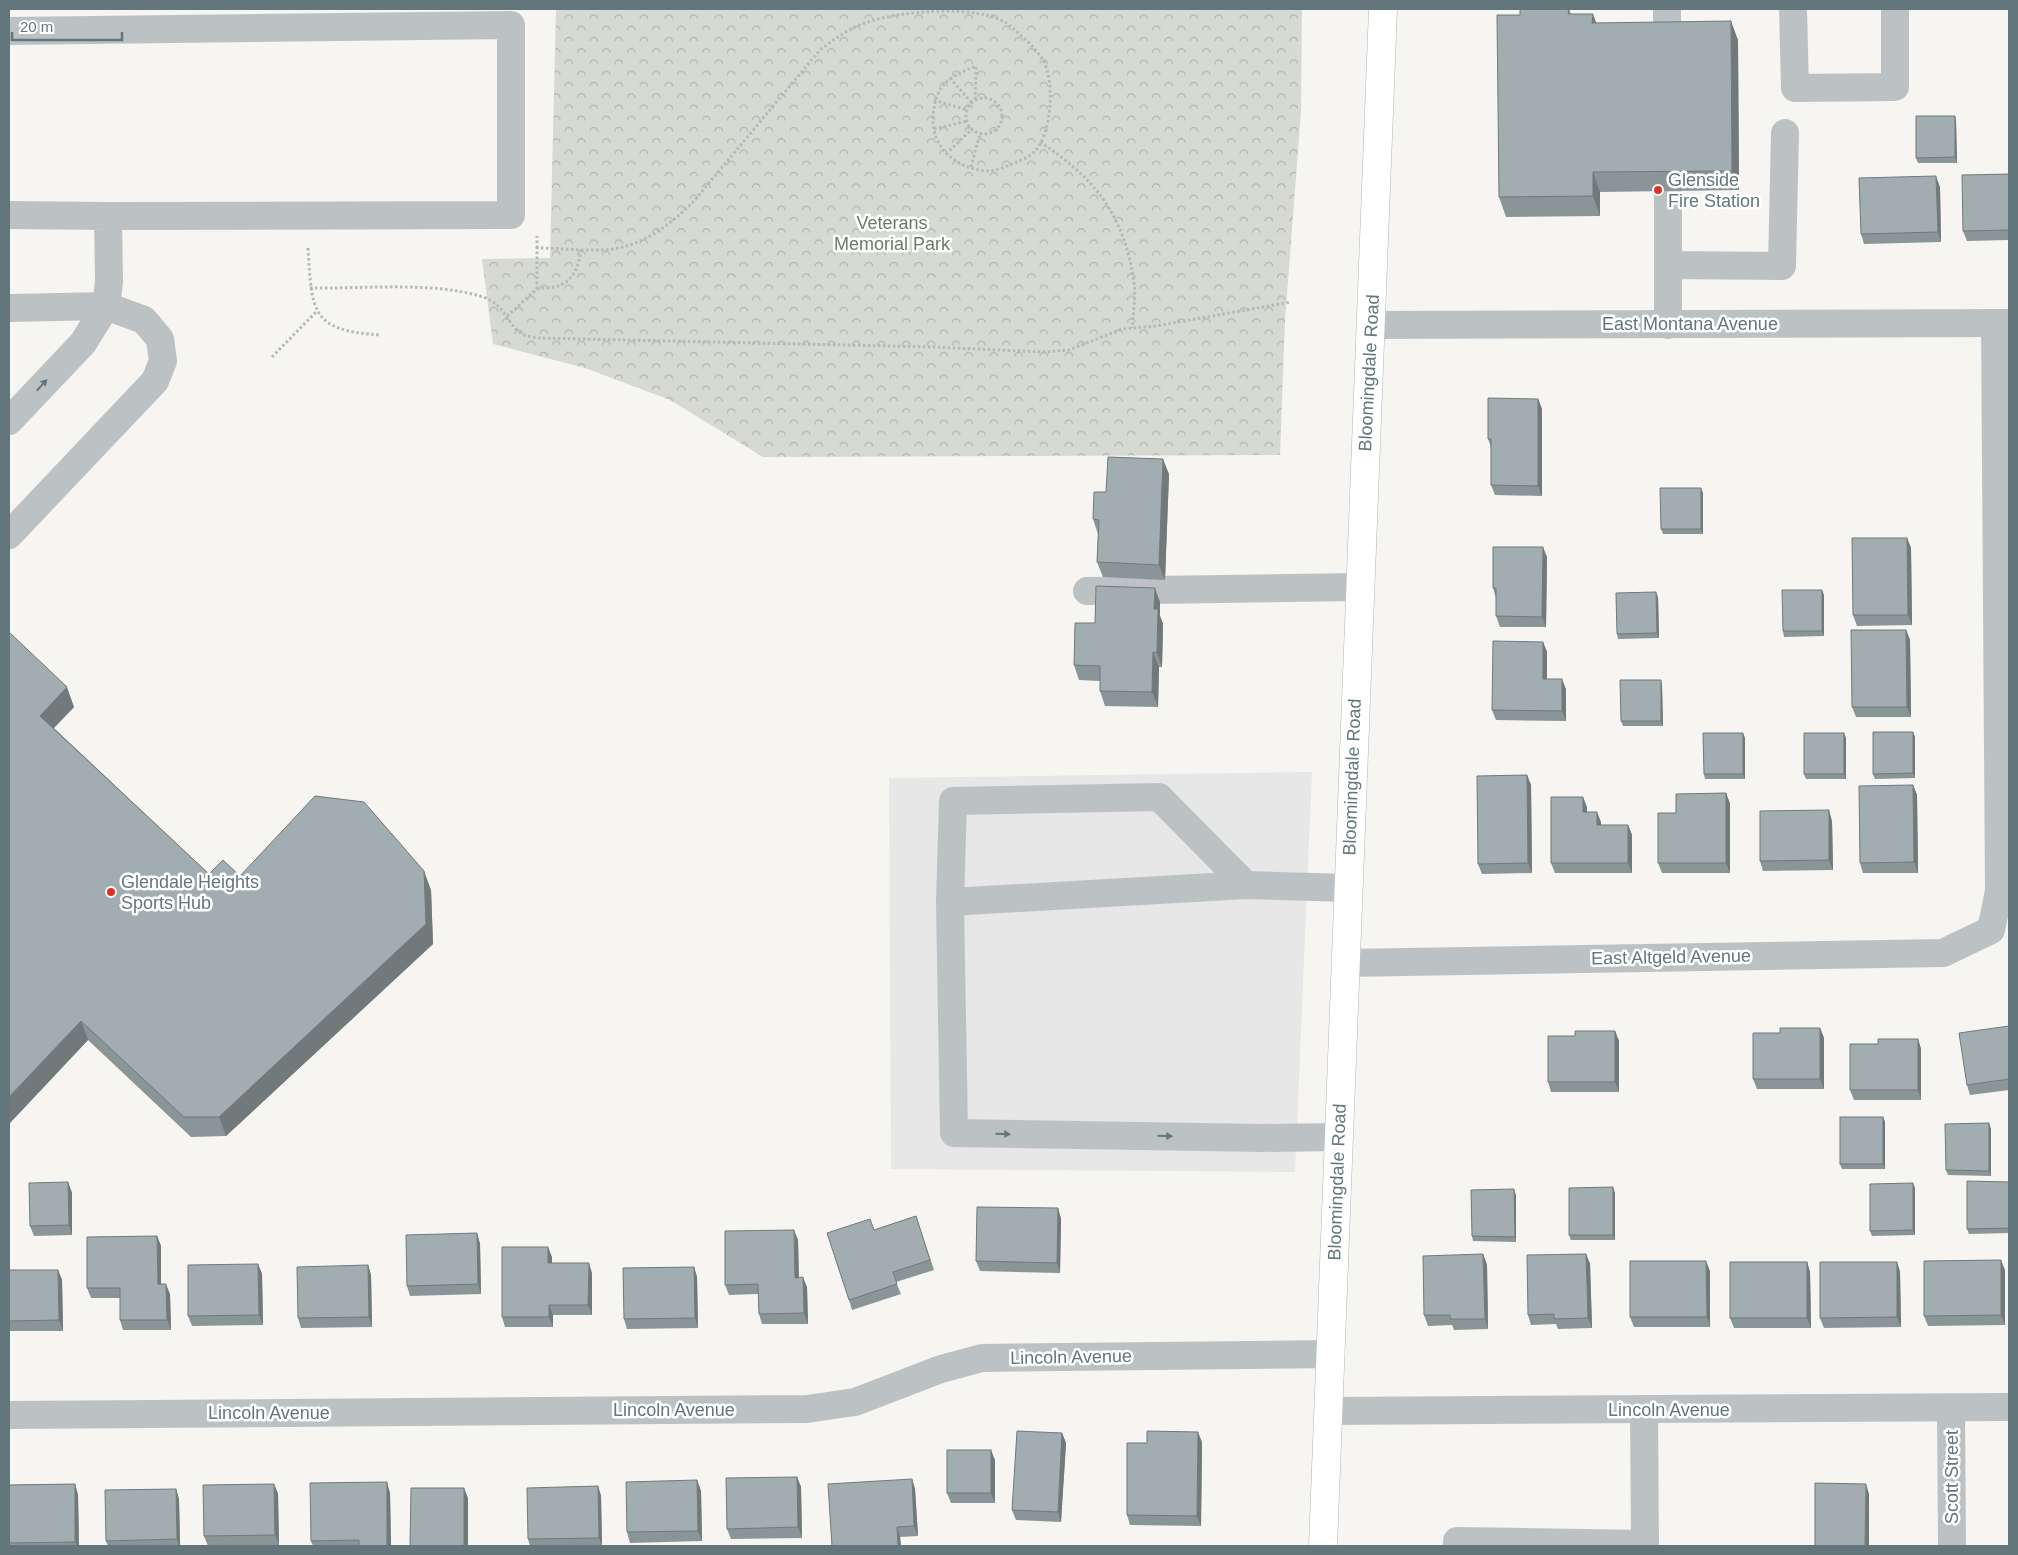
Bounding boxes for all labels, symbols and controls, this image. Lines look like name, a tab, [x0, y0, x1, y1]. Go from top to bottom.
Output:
scale bar	[12, 10, 122, 42]
text: 20 m	[20, 18, 53, 35]
place label: Glenside Fire Station	[1668, 170, 1760, 211]
marker: Glenside Fire Station	[1652, 184, 1664, 196]
park label: Veterans Memorial Park	[834, 213, 951, 254]
street label: Bloomingdale Road	[1355, 294, 1383, 452]
street label: East Montana Avenue	[1602, 314, 1778, 334]
one-way arrow	[36, 380, 48, 392]
street label: Bloomingdale Road	[1339, 698, 1365, 856]
place label: Glendale Heights Sports Hub	[121, 872, 259, 913]
marker: Glendale Heights Sports Hub	[105, 886, 117, 898]
street label: East Altgeld Avenue	[1591, 946, 1751, 968]
street label: Bloomingdale Road	[1324, 1103, 1350, 1261]
one-way arrow	[995, 1130, 1011, 1138]
one-way arrow	[1158, 1133, 1174, 1141]
street label: Lincoln Avenue	[1010, 1346, 1132, 1368]
street label: Lincoln Avenue	[613, 1400, 735, 1420]
street label: Lincoln Avenue	[1608, 1400, 1730, 1420]
street label: Lincoln Avenue	[208, 1403, 330, 1423]
street label: Scott Street	[1942, 1430, 1962, 1524]

